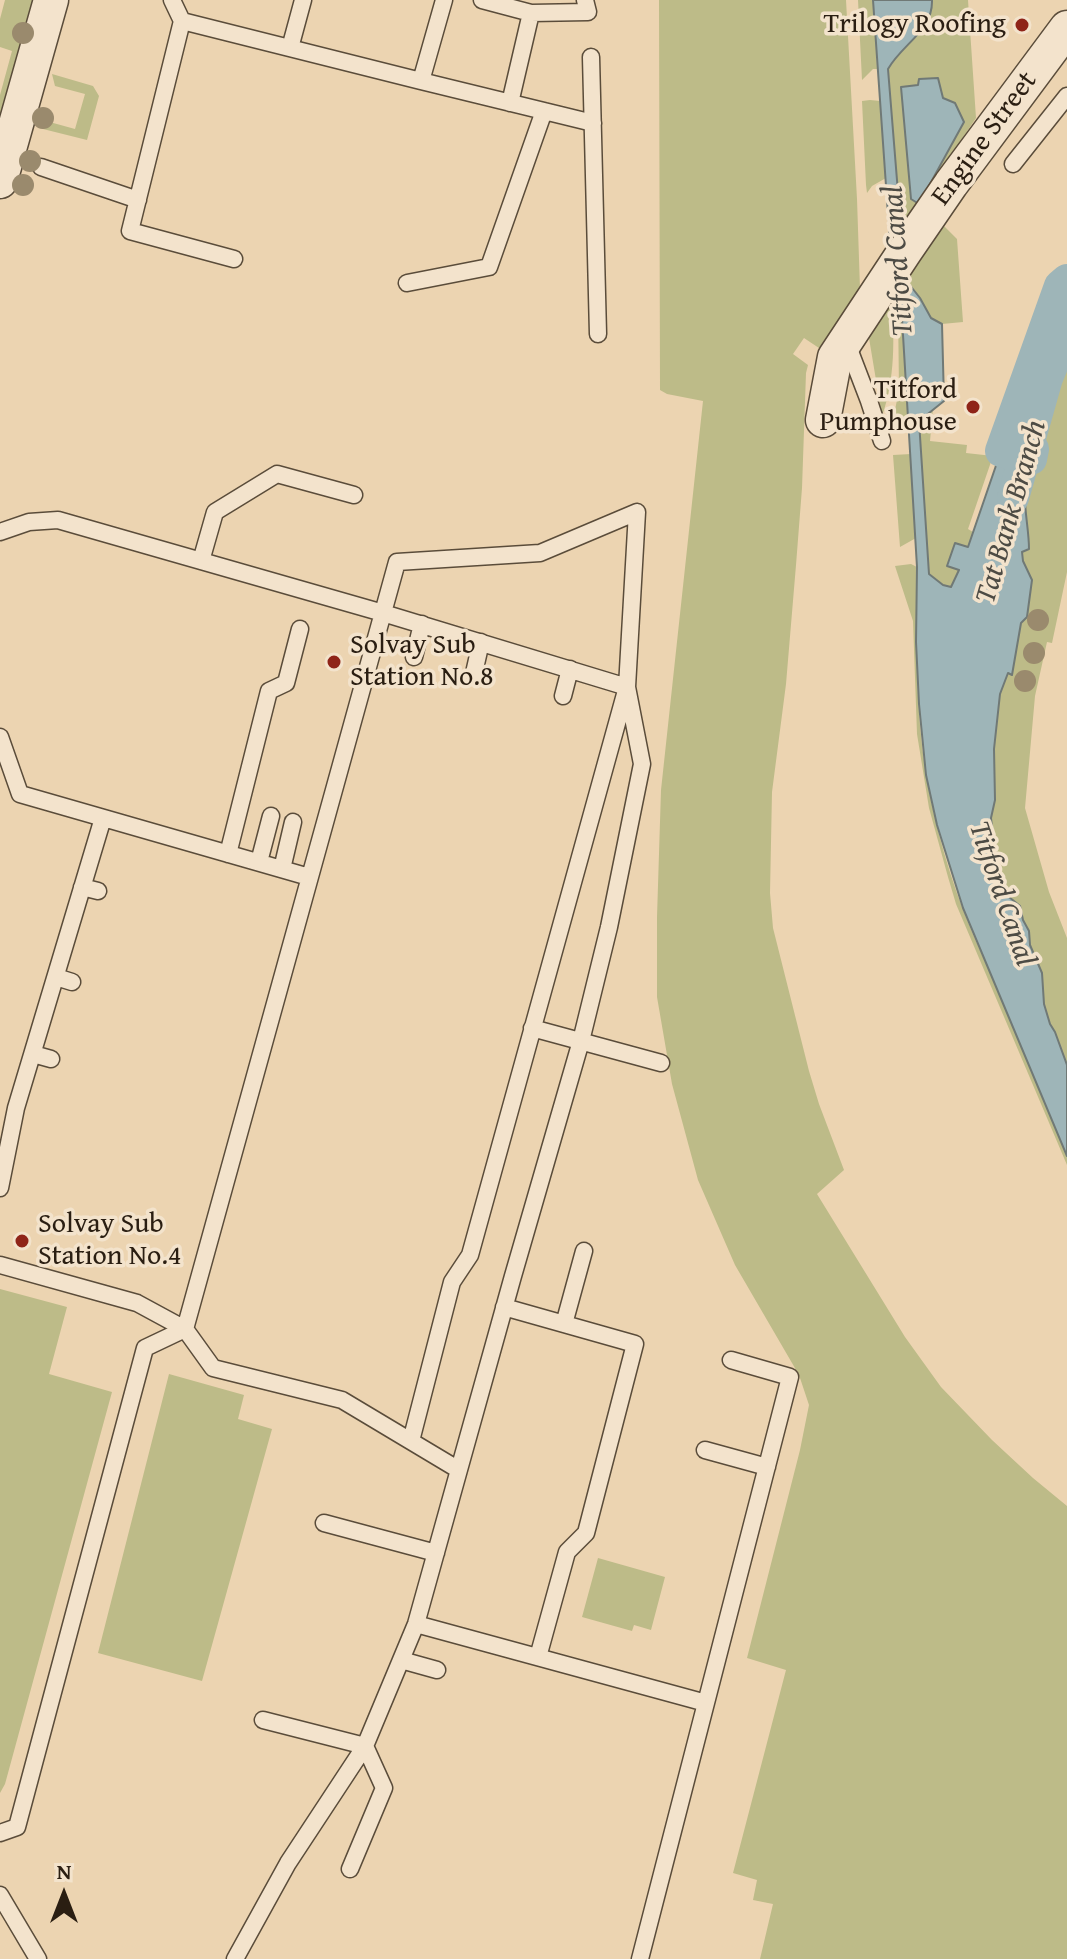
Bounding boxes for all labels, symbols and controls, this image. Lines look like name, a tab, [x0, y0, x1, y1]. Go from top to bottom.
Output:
place label: Trilogy Roofing	[824, 8, 1006, 42]
marker: Trilogy Roofing	[1013, 16, 1031, 34]
street label: Engine Street	[925, 65, 1045, 213]
water label: Titford Canal	[876, 185, 922, 337]
place label: Titford Pumphouse	[819, 374, 957, 440]
marker: Titford Pumphouse	[964, 398, 982, 416]
water label: Tat Bank Branch	[969, 416, 1055, 608]
place label: Solvay Sub Station No.8	[350, 629, 494, 695]
marker: Solvay Sub Station No.8	[325, 653, 343, 671]
water label: Titford Canal	[959, 817, 1043, 971]
place label: Solvay Sub Station No.4	[38, 1208, 182, 1274]
marker: Solvay Sub Station No.4	[13, 1232, 31, 1250]
north arrow	[24, 1855, 104, 1935]
text: N	[57, 1855, 71, 1887]

